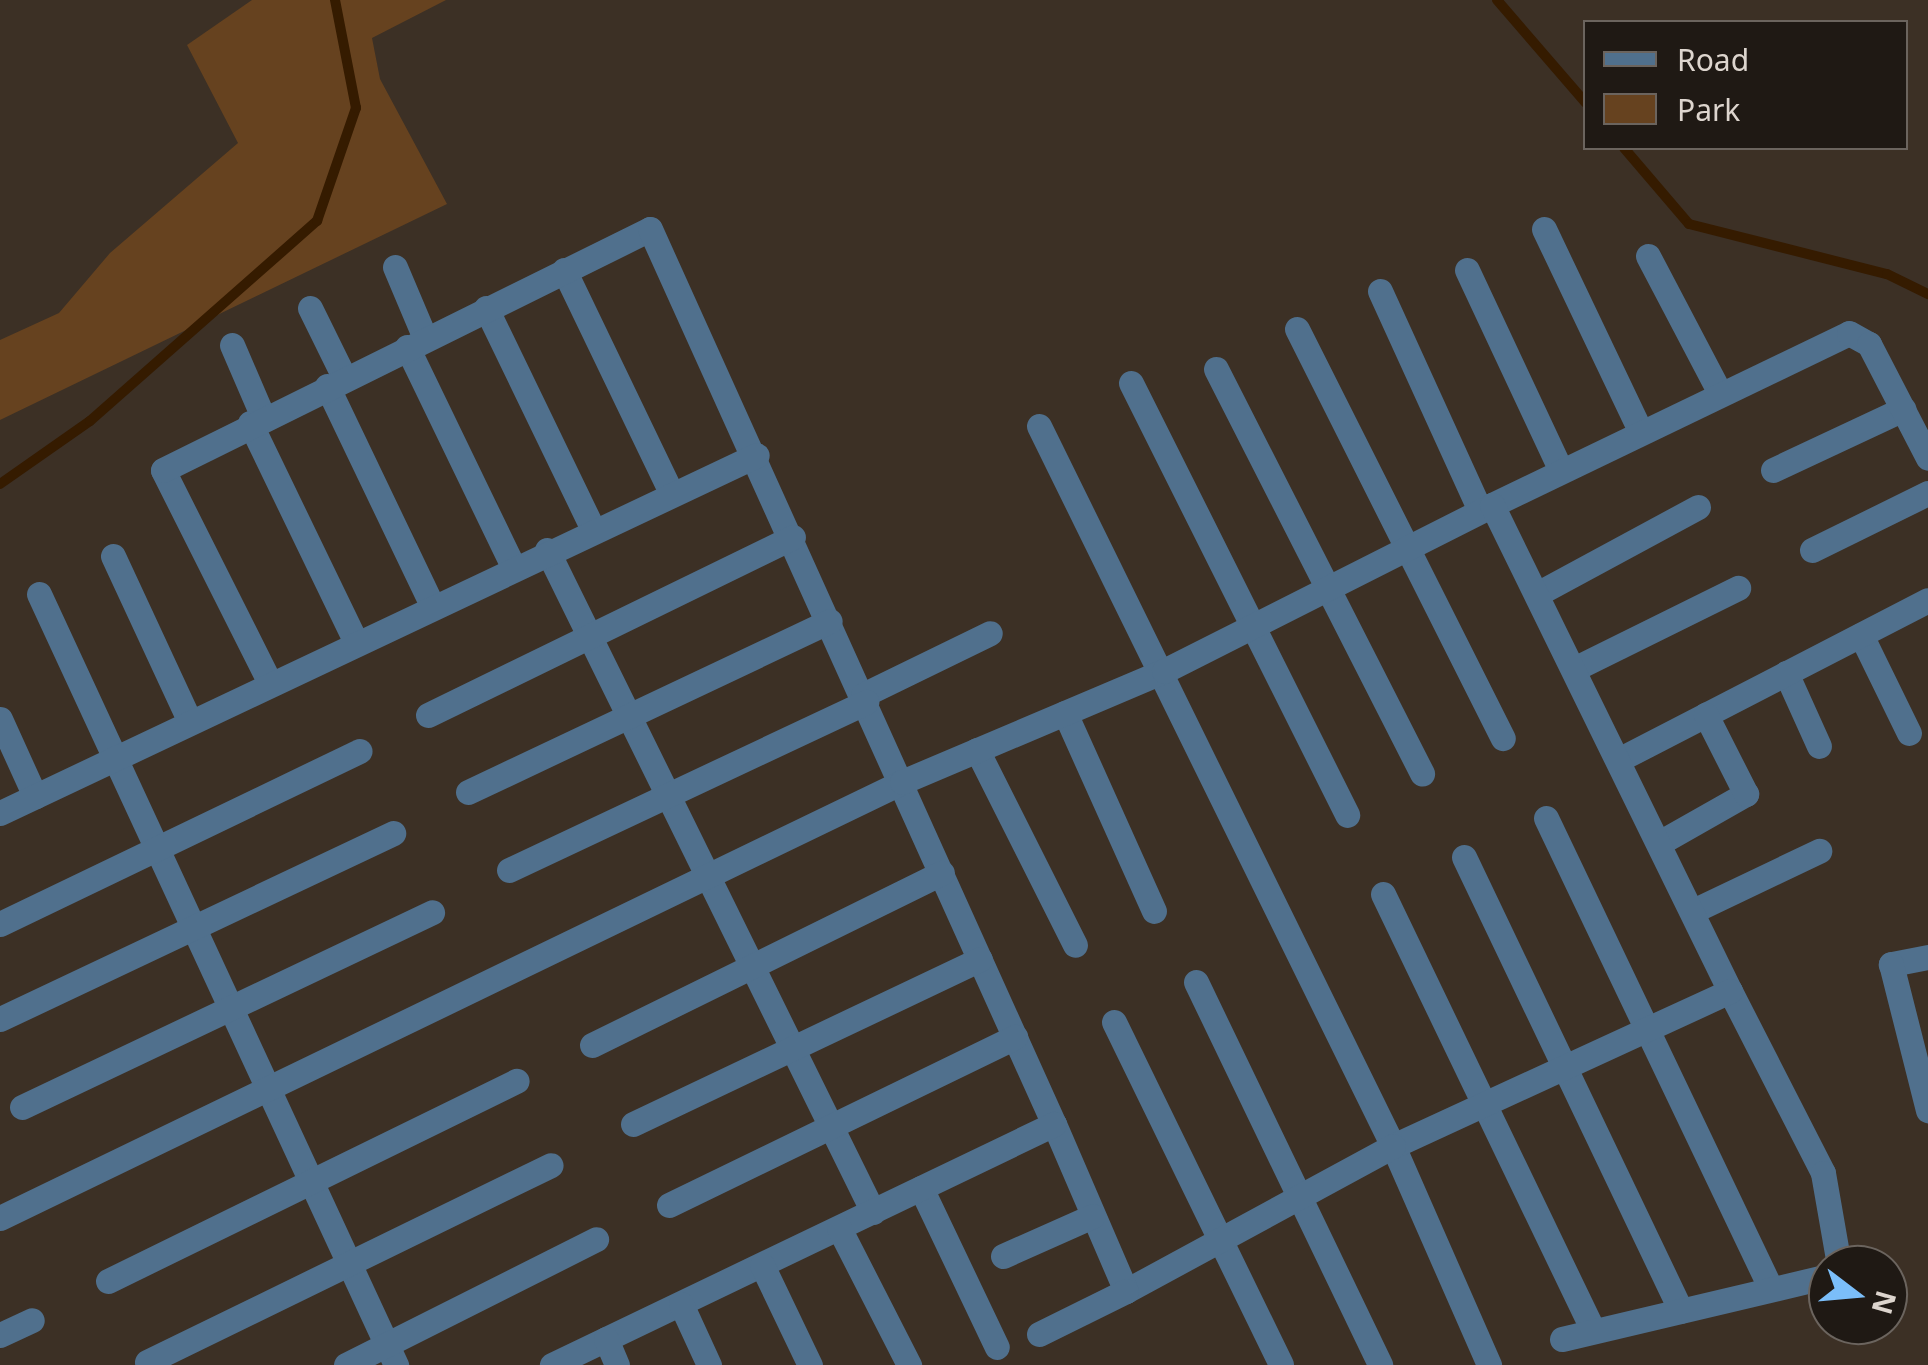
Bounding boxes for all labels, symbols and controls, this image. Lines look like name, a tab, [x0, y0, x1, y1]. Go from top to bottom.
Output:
legend	[1583, 20, 1908, 150]
text: Road	[1677, 39, 1749, 80]
text: Park	[1677, 89, 1740, 130]
north arrow	[1808, 1245, 1908, 1345]
text: N	[1864, 1287, 1906, 1319]

